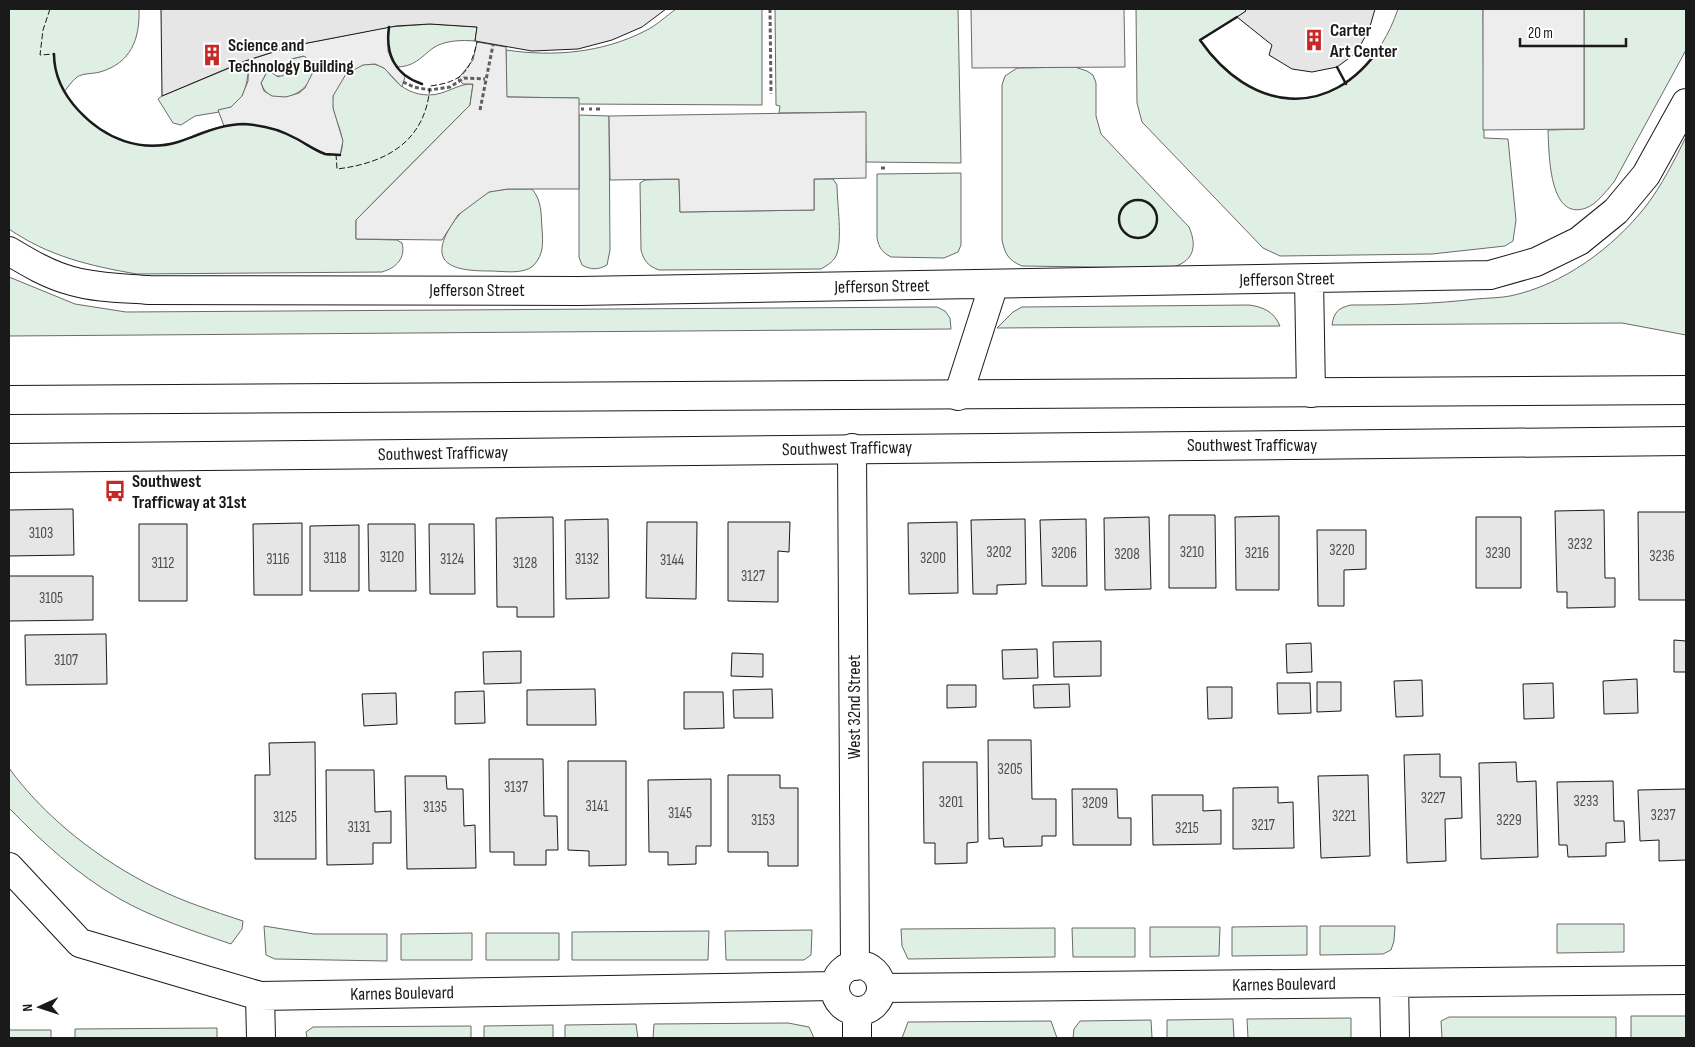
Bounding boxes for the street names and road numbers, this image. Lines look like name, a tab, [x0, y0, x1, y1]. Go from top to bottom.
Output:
street label: Jefferson Street	[1238, 268, 1335, 291]
street label: Jefferson Street	[833, 275, 930, 298]
street label: Jefferson Street	[428, 280, 525, 301]
street label: Southwest Trafficway	[1187, 435, 1317, 456]
street label: Southwest Trafficway	[782, 437, 912, 460]
street label: Southwest Trafficway	[378, 442, 508, 465]
street label: West 32nd Street	[844, 654, 865, 759]
street label: Karnes Boulevard	[1232, 973, 1336, 996]
street label: Karnes Boulevard	[350, 982, 454, 1005]

